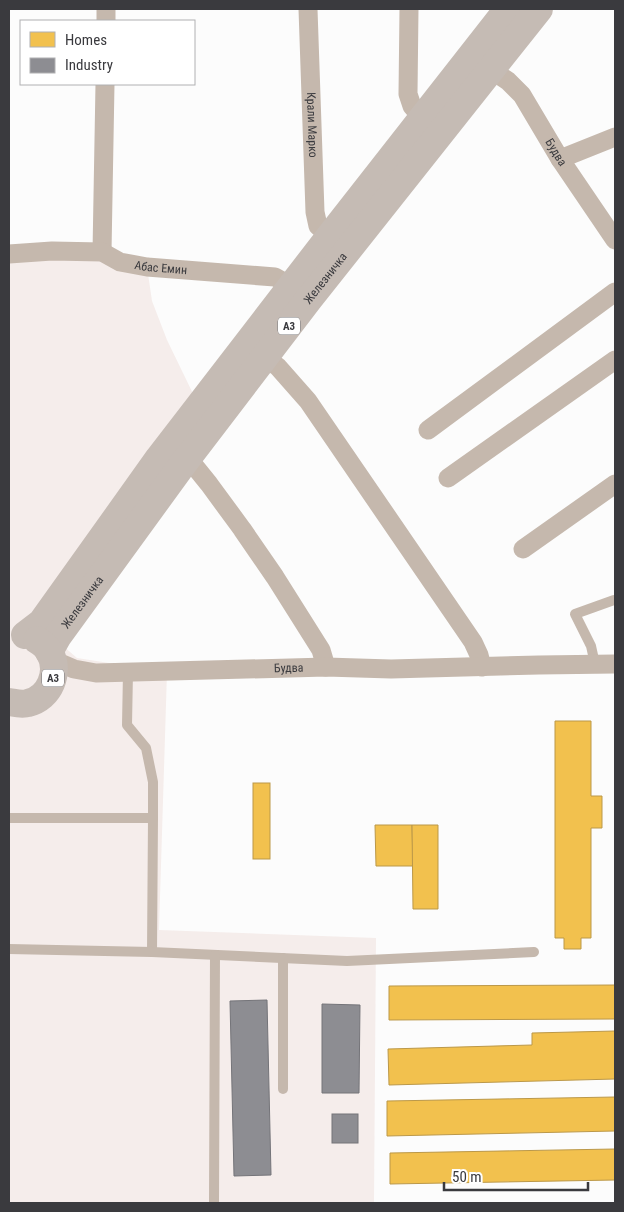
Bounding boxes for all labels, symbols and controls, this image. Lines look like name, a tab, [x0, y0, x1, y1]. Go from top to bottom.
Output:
legend	[20, 20, 195, 85]
text: Homes	[65, 31, 107, 49]
text: Industry	[65, 56, 113, 74]
street label: Крали Марко	[304, 92, 320, 158]
street label: Будва	[542, 136, 570, 169]
street label: Железничка	[301, 250, 350, 307]
street label: Абас Емин	[133, 258, 188, 277]
road number: A3	[278, 318, 300, 334]
street label: Железничка	[59, 573, 106, 631]
street label: Будва	[274, 661, 304, 675]
road number: A3	[42, 670, 64, 686]
scale bar	[444, 1160, 588, 1192]
text: 50 m	[452, 1168, 482, 1186]

